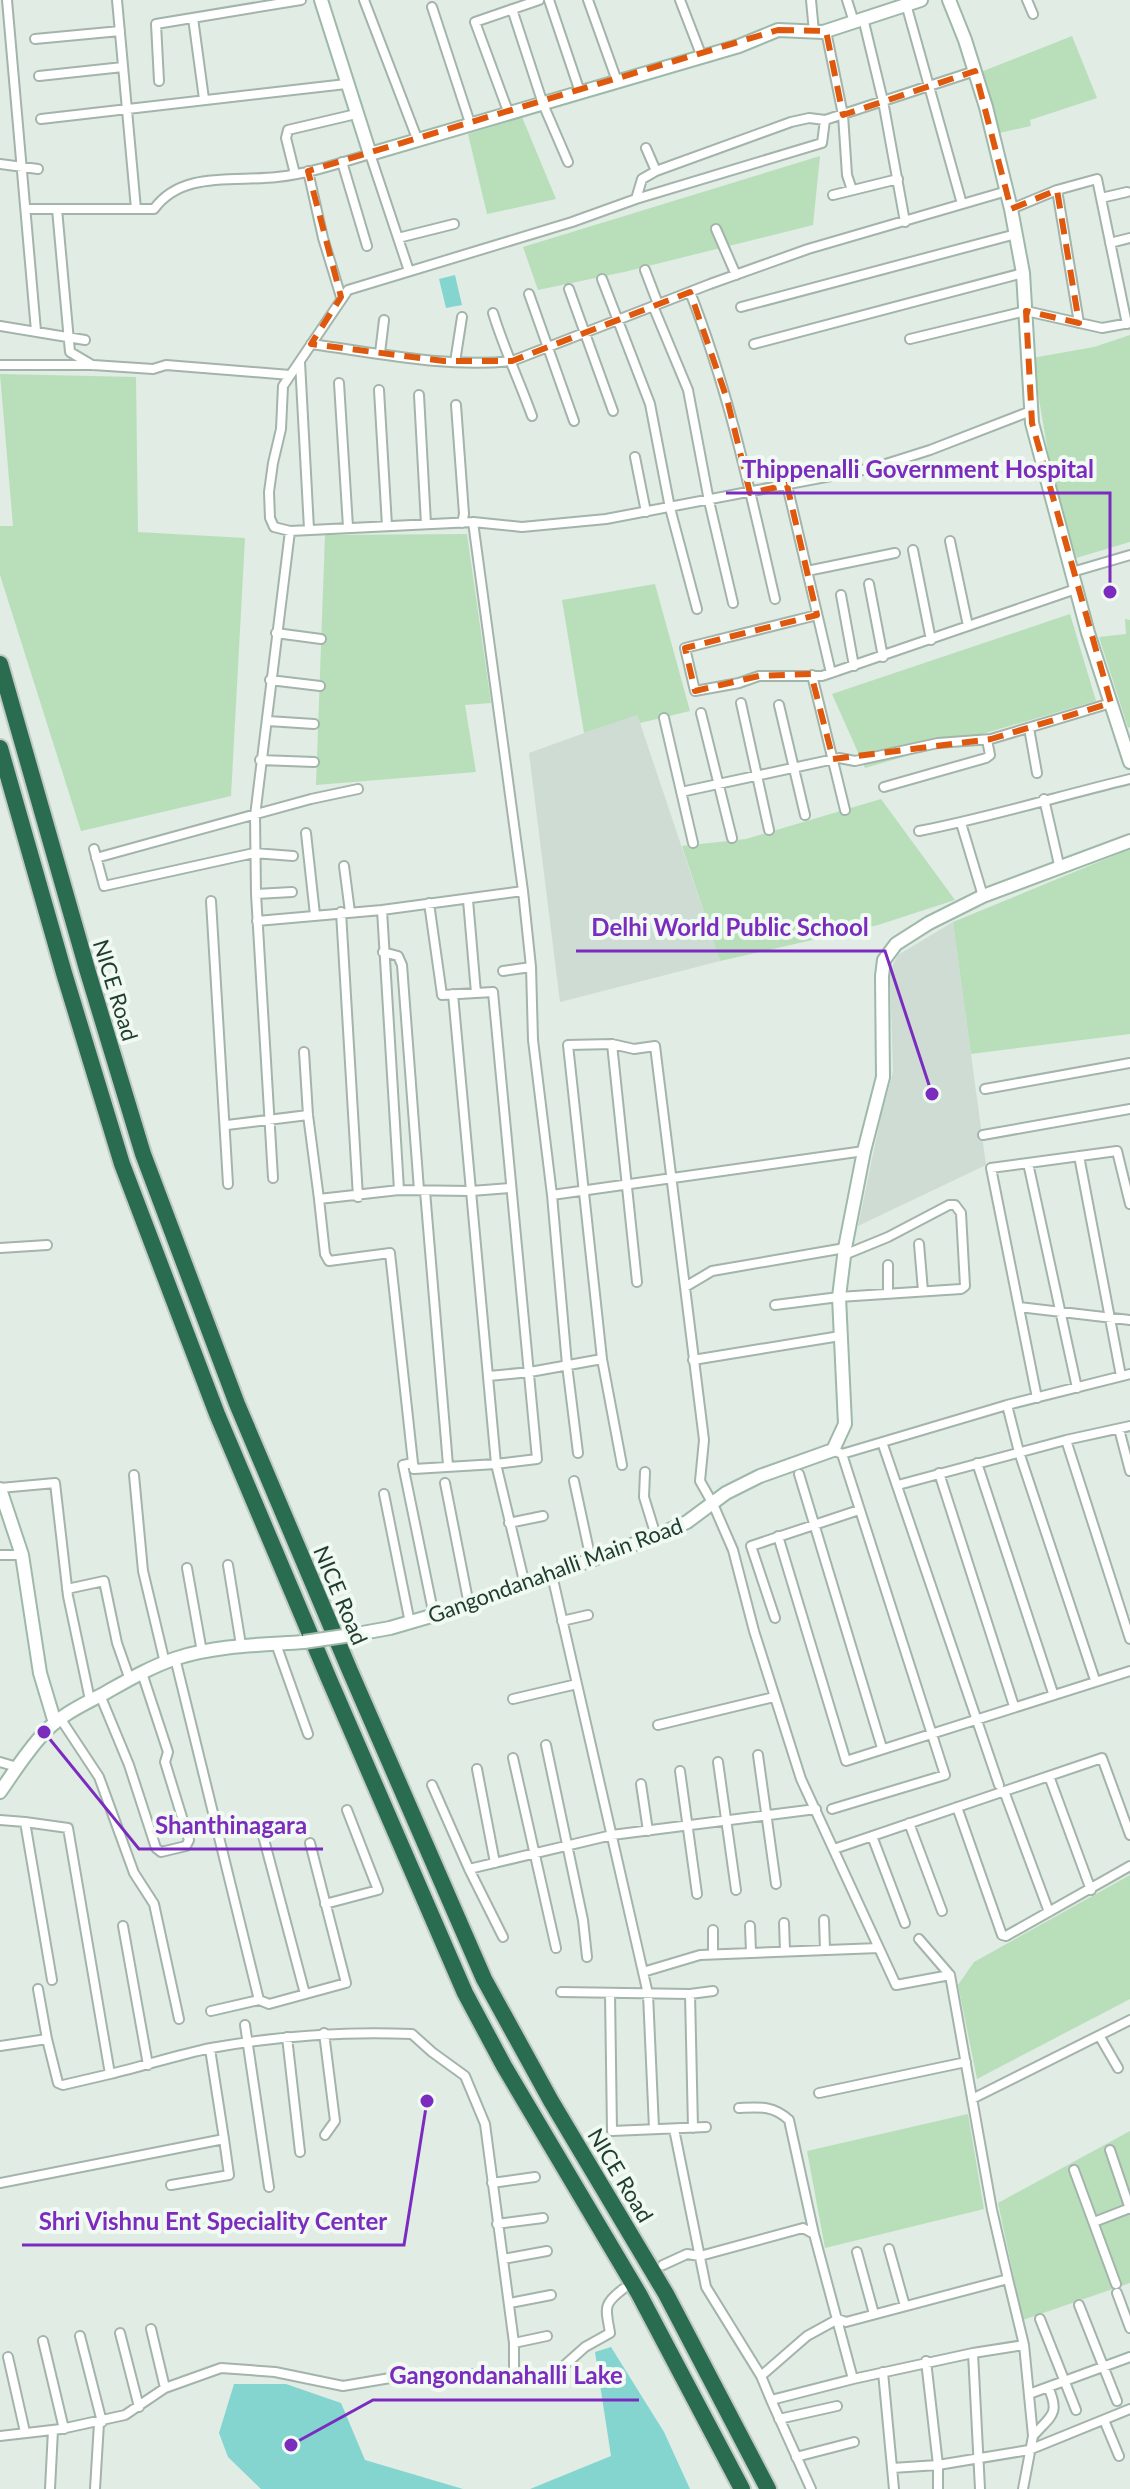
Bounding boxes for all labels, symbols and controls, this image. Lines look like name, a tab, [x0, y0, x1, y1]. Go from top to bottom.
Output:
callout: Thippenalli Government Hospital	[726, 445, 1110, 493]
text: Thippenalli Government Hospital	[742, 454, 1094, 483]
callout: Delhi World Public School	[576, 903, 885, 951]
text: Delhi World Public School	[591, 912, 869, 941]
street label: NICE Road	[88, 936, 144, 1044]
street label: Gangondanahalli Main Road	[424, 1511, 686, 1629]
street label: NICE Road	[308, 1541, 374, 1649]
callout: Shanthinagara	[139, 1801, 323, 1849]
text: Shanthinagara	[155, 1810, 307, 1839]
street label: NICE Road	[582, 2123, 660, 2227]
callout: Shri Vishnu Ent Speciality Center	[22, 2197, 404, 2245]
text: Shri Vishnu Ent Speciality Center	[39, 2206, 387, 2235]
callout: Gangondanahalli Lake	[373, 2352, 639, 2400]
text: Gangondanahalli Lake	[389, 2360, 623, 2389]

